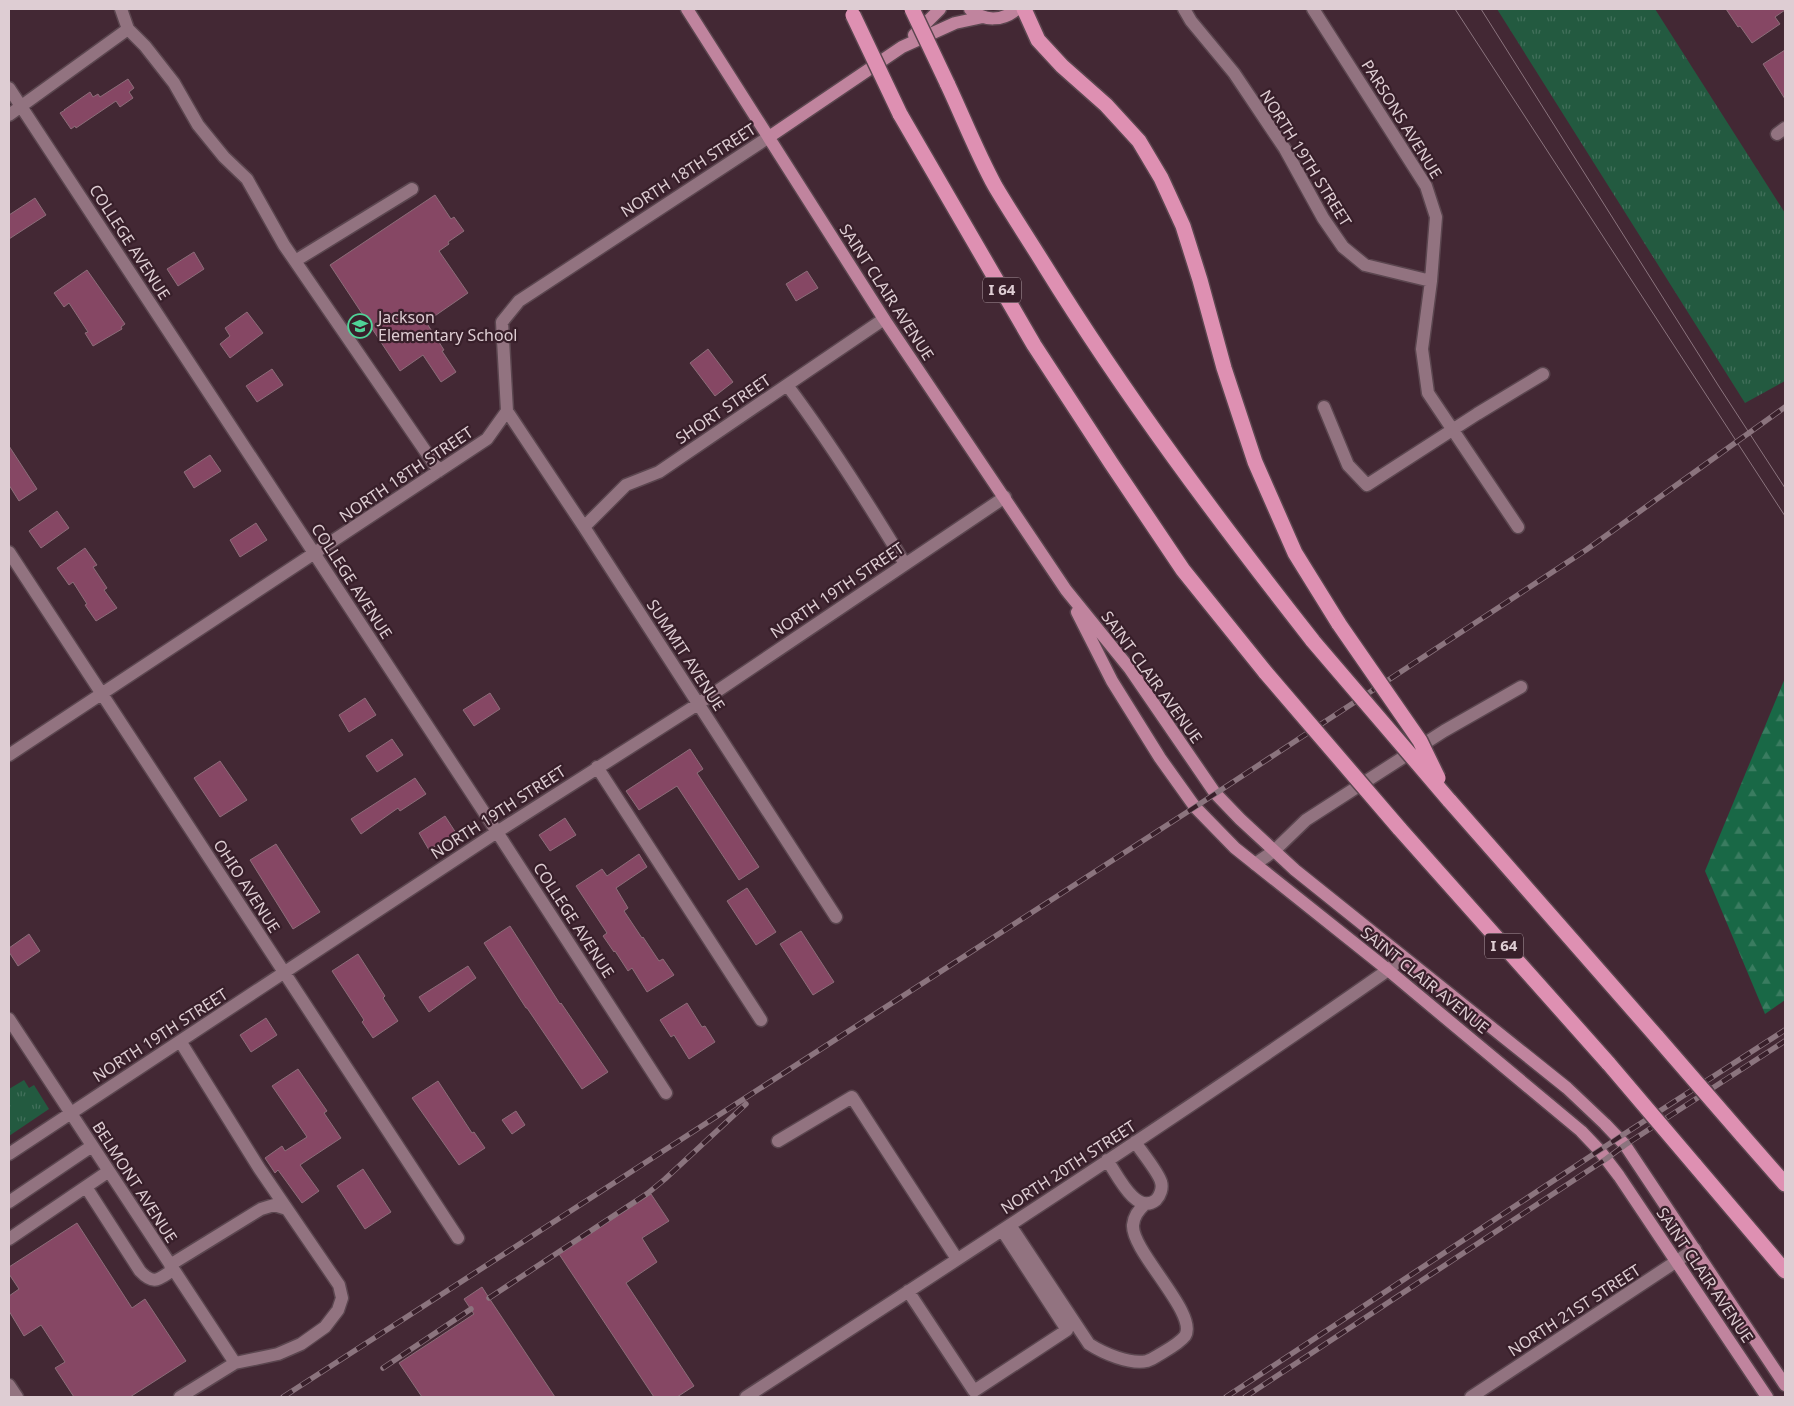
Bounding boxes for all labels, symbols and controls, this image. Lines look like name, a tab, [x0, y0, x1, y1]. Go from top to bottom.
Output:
street label: PARSONS AVENUE	[1357, 55, 1447, 183]
street label: NORTH 19TH STREET	[1255, 86, 1357, 231]
street label: NORTH 18TH STREET	[616, 118, 760, 222]
street label: COLLEGE AVENUE	[84, 180, 176, 304]
street label: SAINT CLAIR AVENUE	[835, 219, 939, 365]
road number: I 64	[983, 278, 1021, 302]
place label: Jackson Elementary School	[376, 306, 517, 346]
school or university icon: Jackson Elementary School	[347, 313, 373, 339]
street label: SHORT STREET	[671, 369, 775, 449]
street label: NORTH 18TH STREET	[335, 421, 477, 527]
street label: COLLEGE AVENUE	[306, 519, 398, 643]
street label: NORTH 19TH STREET	[766, 537, 908, 643]
street label: SUMMIT AVENUE	[642, 595, 730, 715]
street label: SAINT CLAIR AVENUE	[1096, 606, 1208, 748]
street label: NORTH 19TH STREET	[426, 760, 570, 864]
street label: OHIO AVENUE	[209, 835, 285, 937]
street label: COLLEGE AVENUE	[528, 858, 620, 982]
street label: SAINT CLAIR AVENUE	[1356, 921, 1494, 1039]
road number: I 64	[1485, 934, 1523, 958]
street label: NORTH 19TH STREET	[88, 983, 232, 1087]
street label: NORTH 20TH STREET	[996, 1115, 1140, 1219]
street label: BELMONT AVENUE	[87, 1117, 183, 1247]
street label: SAINT CLAIR AVENUE	[1651, 1203, 1759, 1347]
street label: NORTH 21ST STREET	[1503, 1259, 1645, 1361]

